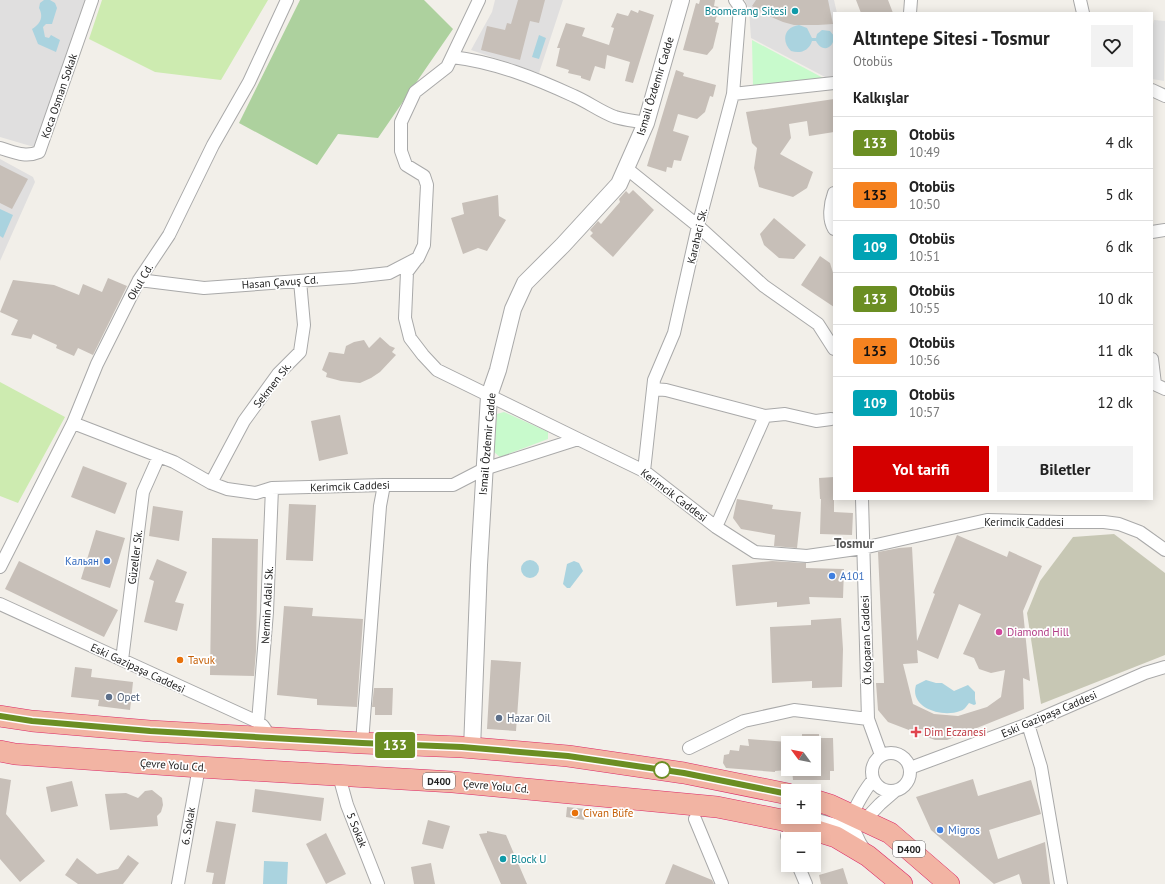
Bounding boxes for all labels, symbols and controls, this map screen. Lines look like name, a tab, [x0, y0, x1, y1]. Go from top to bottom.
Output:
place label: Boomerang Sitesi	[705, 4, 787, 18]
marker: Boomerang Sitesi	[790, 6, 800, 16]
button: heart	[1091, 25, 1133, 67]
text: Altıntepe Sitesi - Tosmur	[853, 26, 1050, 50]
street label: Ismail Ôzdemir Cadde	[633, 35, 677, 137]
street label: Koca Osman Sokak	[38, 51, 80, 140]
text: Otobüs	[853, 53, 893, 70]
text: Kalkışlar	[853, 88, 909, 107]
text: Otobüs	[909, 125, 955, 144]
text: 4 dk	[1106, 133, 1133, 152]
text: 133	[863, 134, 887, 152]
text: 10:49	[909, 144, 940, 161]
text: Otobüs	[909, 177, 955, 196]
text: 5 dk	[1106, 185, 1133, 204]
text: 135	[863, 186, 887, 204]
text: 10:50	[909, 196, 940, 213]
street label: Karahaci Sk.	[684, 207, 710, 265]
text: Otobüs	[909, 229, 955, 248]
text: 6 dk	[1106, 237, 1133, 256]
text: 109	[863, 238, 887, 256]
text: 10:51	[909, 248, 940, 265]
street label: Okul Cd.	[124, 261, 156, 303]
street label: Hasan Çavuş Cd.	[241, 272, 319, 292]
text: Otobüs	[909, 281, 955, 300]
text: 10 dk	[1097, 289, 1133, 308]
text: 133	[863, 290, 887, 308]
text: 10:55	[909, 300, 940, 317]
text: Otobüs	[909, 333, 955, 352]
text: 11 dk	[1097, 341, 1133, 360]
text: 135	[863, 342, 887, 360]
text: 10:56	[909, 352, 940, 369]
street label: Sekmen Sk.	[250, 360, 294, 410]
text: Otobüs	[909, 385, 955, 404]
street label: Ismail Ôzdemir Cadde	[476, 392, 498, 496]
text: 12 dk	[1097, 393, 1133, 412]
text: 109	[863, 394, 887, 412]
text: 10:57	[909, 404, 940, 421]
button: Yol tarifi	[853, 446, 989, 492]
button: Biletler	[997, 446, 1133, 492]
street label: Kerimcik Caddesi	[638, 465, 710, 525]
street label: Kerimcik Caddesi	[310, 478, 390, 494]
street label: Kerimcik Caddesi	[984, 515, 1064, 529]
street label: Güzeller Sk.	[125, 529, 145, 585]
district label: Tosmur	[834, 535, 875, 552]
place label: Кальян	[65, 554, 99, 568]
marker: Кальян	[102, 556, 112, 566]
street label: Nermin Adali Sk.	[258, 566, 276, 644]
place label: A101	[840, 569, 864, 583]
marker: A101	[827, 571, 837, 581]
street label: Ö. Koparan Caddesi	[857, 595, 875, 685]
place label: Diamond Hill	[1007, 625, 1070, 639]
marker: Diamond Hill	[994, 627, 1004, 637]
street label: Eski Gazipaşa Caddesi	[88, 640, 188, 696]
place label: Tavuk	[188, 653, 216, 667]
marker: Tavuk	[175, 655, 185, 665]
street label: Eski Gazipaşa Caddesi	[999, 687, 1099, 741]
place label: Opet	[117, 690, 140, 704]
marker: Opet	[104, 692, 114, 702]
place label: Hazar Oil	[507, 711, 551, 725]
marker: Hazar Oil	[494, 713, 504, 723]
place label: Dim Eczanesi	[924, 725, 986, 739]
marker: Dim Eczanesi	[911, 727, 921, 737]
line badge: 133	[372, 732, 418, 758]
text: 133	[383, 736, 407, 754]
north arrow	[781, 736, 821, 776]
map controls	[781, 736, 821, 872]
street label: Çevre Yolu Cd.	[139, 756, 207, 774]
unlabelled marker	[653, 761, 671, 779]
road number: D400	[423, 773, 455, 789]
street label: Çevre Yolu Cd.	[462, 776, 530, 796]
button: +	[781, 784, 821, 824]
street label: 6. Sokak	[178, 805, 198, 846]
place label: Civan Büfe	[583, 806, 634, 820]
marker: Civan Büfe	[570, 808, 580, 818]
street label: 5 Sokak	[344, 810, 371, 850]
place label: Migros	[948, 823, 980, 837]
marker: Migros	[935, 825, 945, 835]
button: −	[781, 832, 821, 872]
road number: D400	[893, 841, 925, 857]
place label: Block U	[511, 852, 547, 866]
marker: Block U	[498, 854, 508, 864]

